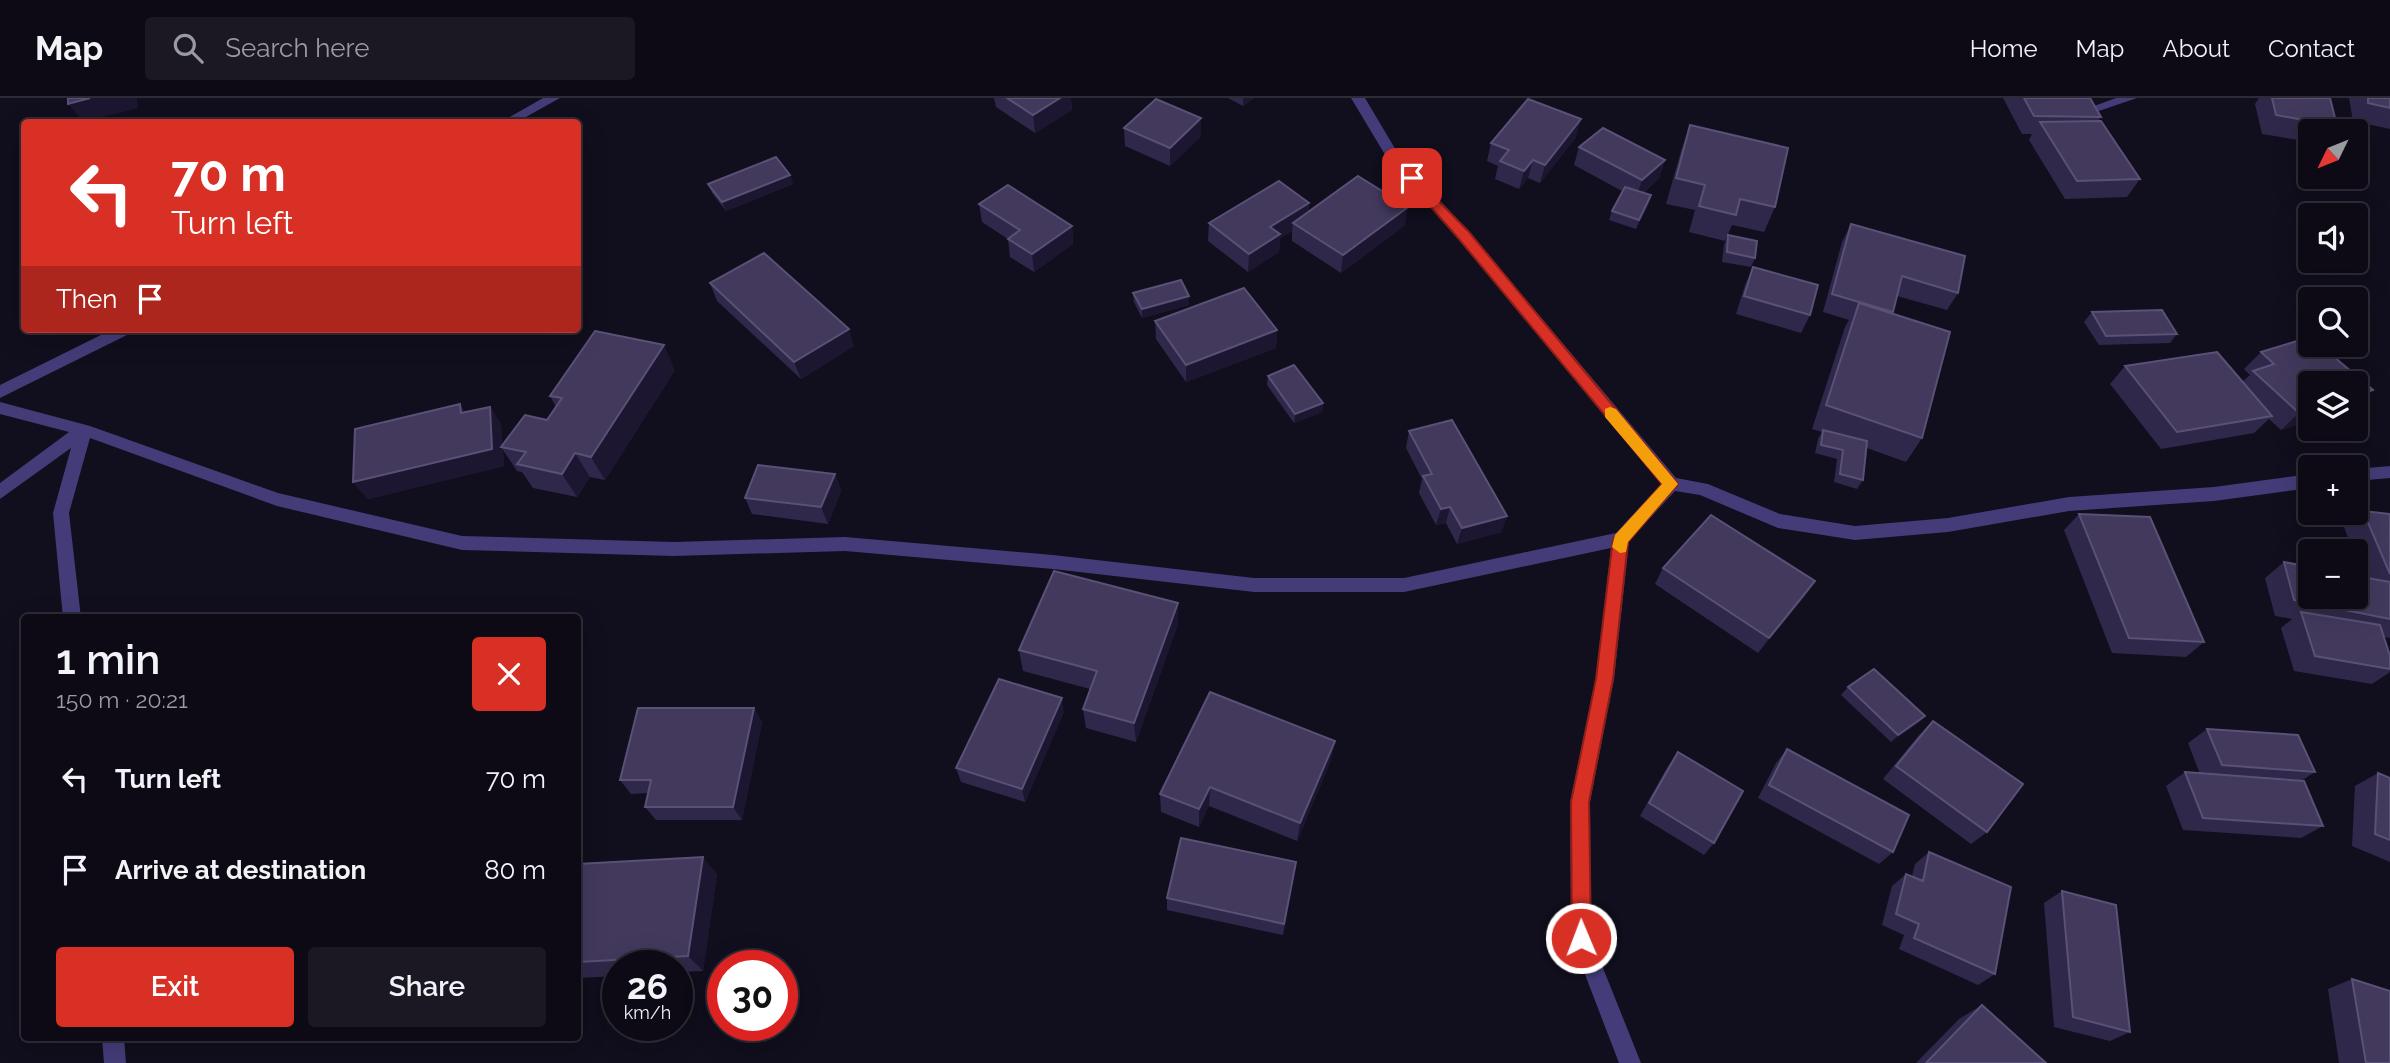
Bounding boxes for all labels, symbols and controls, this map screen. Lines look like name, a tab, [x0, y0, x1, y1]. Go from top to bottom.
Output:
search box	[145, 17, 635, 80]
text: Map	[35, 29, 103, 68]
icon: search	[169, 29, 207, 67]
text: Search here	[225, 33, 370, 63]
text: Home	[1970, 34, 2038, 63]
text: Map	[2076, 34, 2124, 63]
text: About	[2162, 34, 2230, 63]
text: Contact	[2268, 34, 2355, 63]
north arrow	[2298, 119, 2368, 189]
map controls	[2298, 119, 2368, 609]
text: 70 m	[171, 145, 286, 202]
icon: left	[56, 147, 147, 238]
pin	[1382, 148, 1442, 208]
icon: arrive	[1393, 159, 1431, 197]
button: sound	[2298, 203, 2368, 273]
text: Turn left	[171, 204, 293, 241]
icon: arrive	[131, 280, 169, 318]
text: Then	[56, 284, 117, 314]
button: search	[2298, 287, 2368, 357]
button: layers	[2298, 371, 2368, 441]
button: +	[2298, 455, 2368, 525]
button: −	[2298, 539, 2368, 609]
text: 1 min	[56, 635, 160, 684]
button: close	[472, 637, 546, 711]
text: 150 m · 20:21	[56, 686, 188, 713]
icon: left	[56, 760, 94, 798]
text: Turn left	[115, 764, 221, 794]
text: 70 m	[486, 764, 546, 794]
icon: arrive	[56, 851, 94, 889]
text: Arrive at destination	[115, 855, 366, 885]
text: 80 m	[484, 855, 546, 885]
position arrow	[1544, 901, 1618, 975]
button: Exit	[56, 947, 294, 1027]
button: Share	[308, 947, 546, 1027]
speed limit sign: 30	[707, 950, 798, 1041]
text: 26	[627, 966, 668, 1007]
text: km/h	[624, 1002, 671, 1023]

